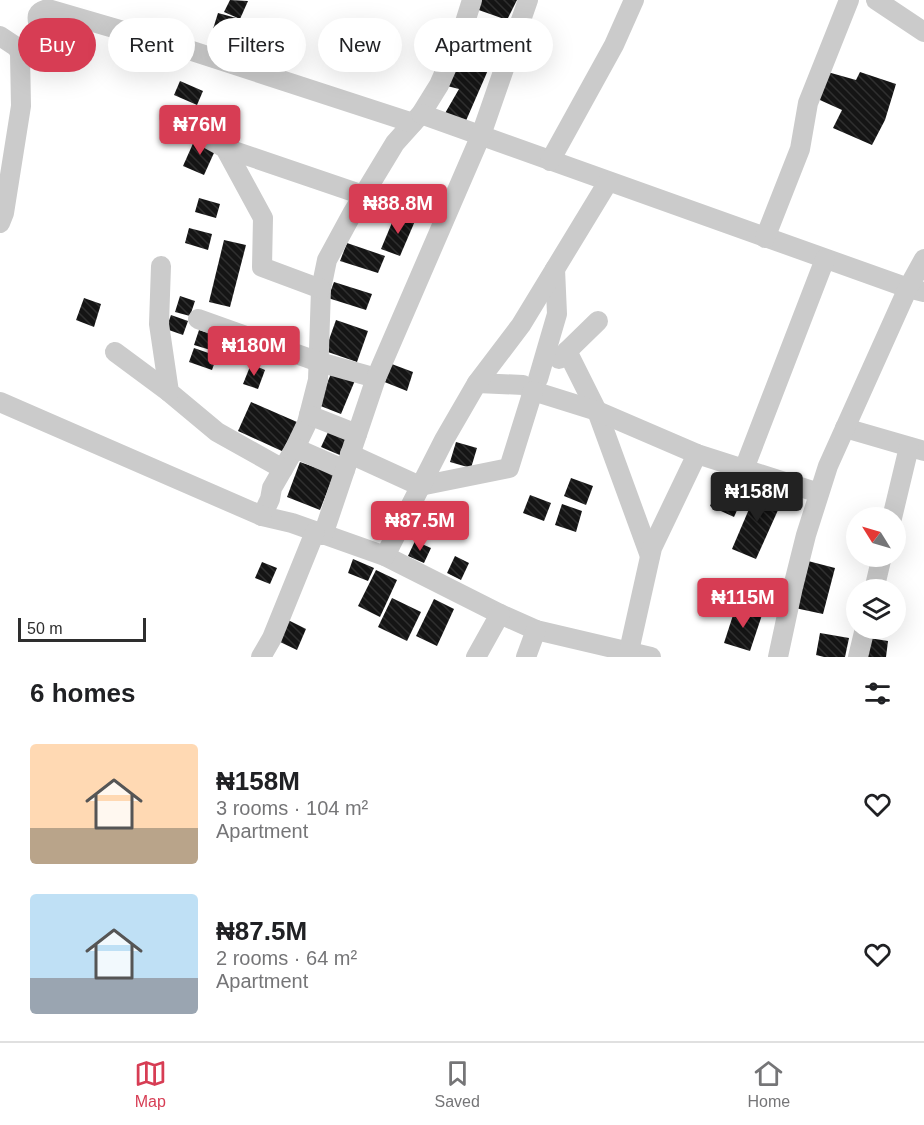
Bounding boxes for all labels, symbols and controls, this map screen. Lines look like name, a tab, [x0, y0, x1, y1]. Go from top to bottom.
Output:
chip: Buy	[18, 18, 96, 72]
chip: Rent	[108, 18, 195, 72]
chip: Filters	[207, 18, 306, 72]
chip: New	[318, 18, 402, 72]
chip: Apartment	[414, 18, 553, 72]
pin: ₦76M	[164, 105, 236, 156]
text: ₦76M	[173, 113, 227, 135]
pin: ₦88.8M	[349, 184, 447, 235]
text: ₦88.8M	[363, 192, 433, 214]
pin: ₦180M	[212, 326, 296, 377]
text: ₦180M	[222, 334, 286, 356]
pin: ₦158M	[715, 472, 799, 523]
text: ₦158M	[725, 480, 789, 502]
pin: ₦87.5M	[371, 501, 469, 552]
north arrow	[846, 507, 906, 567]
map controls	[846, 507, 906, 639]
text: ₦87.5M	[385, 509, 455, 531]
pin: ₦115M	[701, 578, 785, 629]
button: layers	[846, 579, 906, 639]
text: ₦115M	[711, 586, 775, 608]
scale bar	[18, 615, 146, 642]
text: 50 m	[27, 620, 63, 637]
icon: filters	[861, 677, 894, 710]
text: 6 homes	[30, 678, 136, 708]
text: ₦158M	[216, 766, 300, 796]
icon: home	[78, 768, 150, 840]
icon: heart	[861, 788, 894, 821]
text: 3 rooms · 104 m²	[216, 797, 368, 819]
text: Apartment	[216, 820, 308, 842]
text: ₦87.5M	[216, 916, 307, 946]
icon: home	[78, 918, 150, 990]
icon: heart	[861, 938, 894, 971]
text: 2 rooms · 64 m²	[216, 947, 357, 969]
text: Apartment	[216, 970, 308, 992]
tab: Map	[134, 1057, 167, 1111]
tab: Saved	[434, 1057, 480, 1111]
tab: Home	[747, 1057, 790, 1111]

